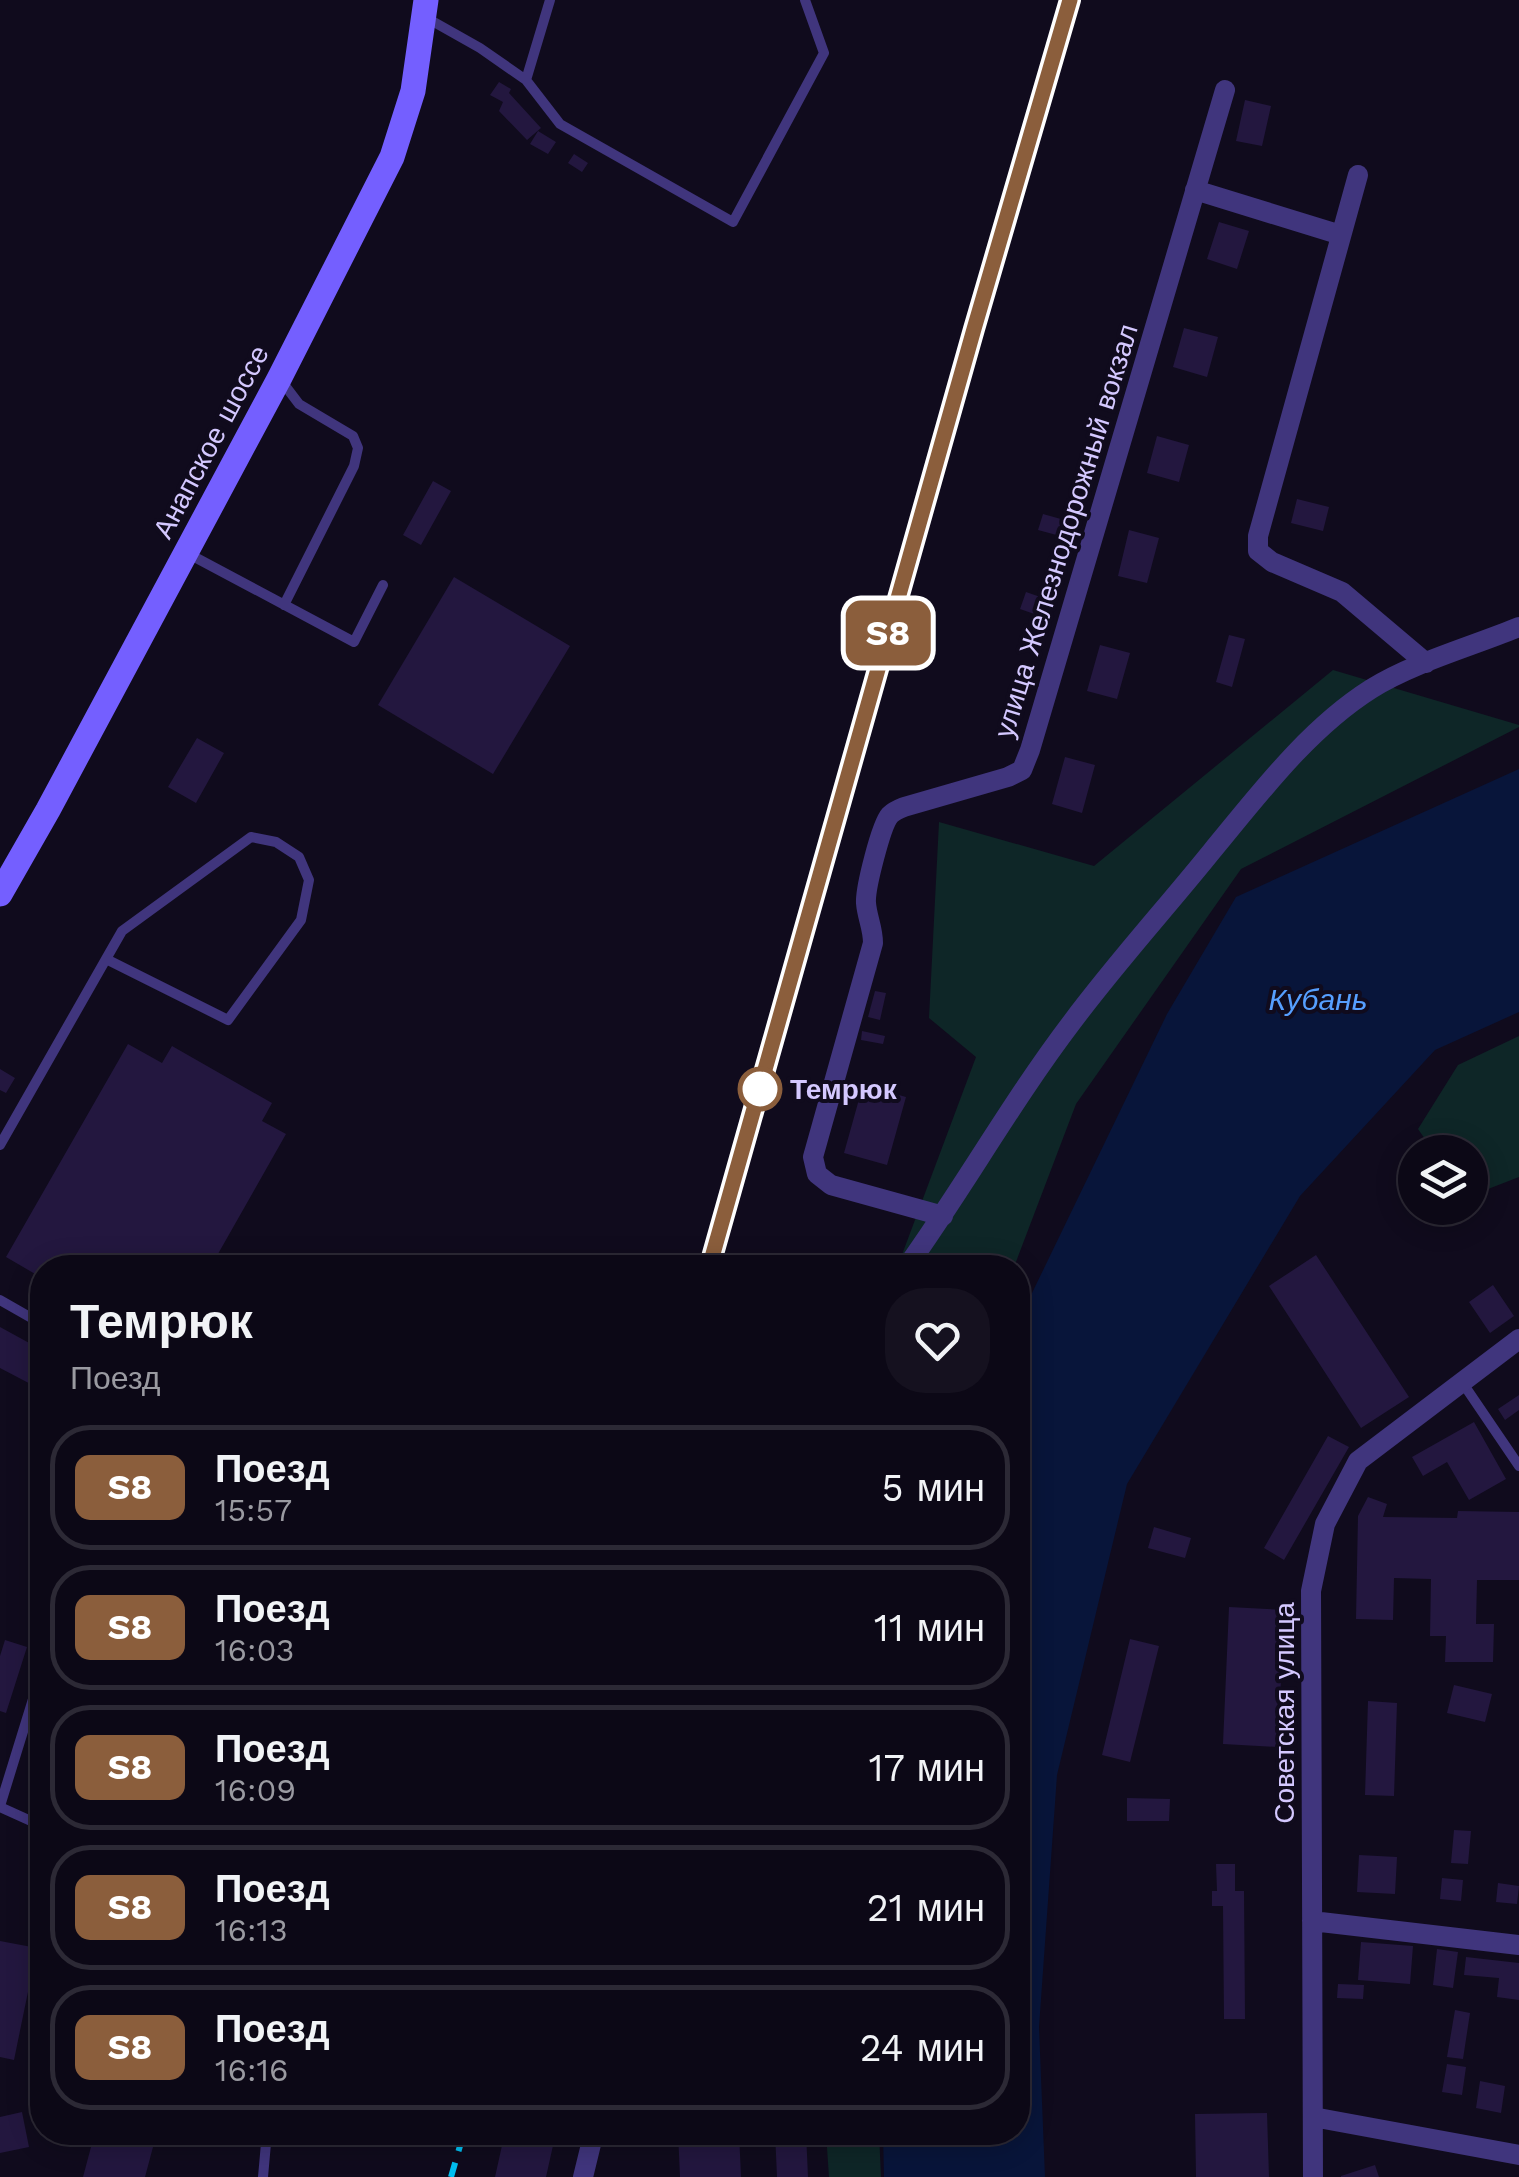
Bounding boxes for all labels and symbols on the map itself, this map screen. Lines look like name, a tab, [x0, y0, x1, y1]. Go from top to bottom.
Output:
street label: улица Железнодорожный вокзал	[987, 320, 1145, 742]
street label: Анапское шоссе	[146, 340, 276, 544]
line badge: S8	[843, 600, 933, 666]
water label: Кубань	[1269, 982, 1367, 1017]
marker: Темрюк	[739, 1068, 781, 1110]
place label: Темрюк	[790, 1073, 898, 1106]
street label: Советская улица	[1268, 1602, 1301, 1824]

